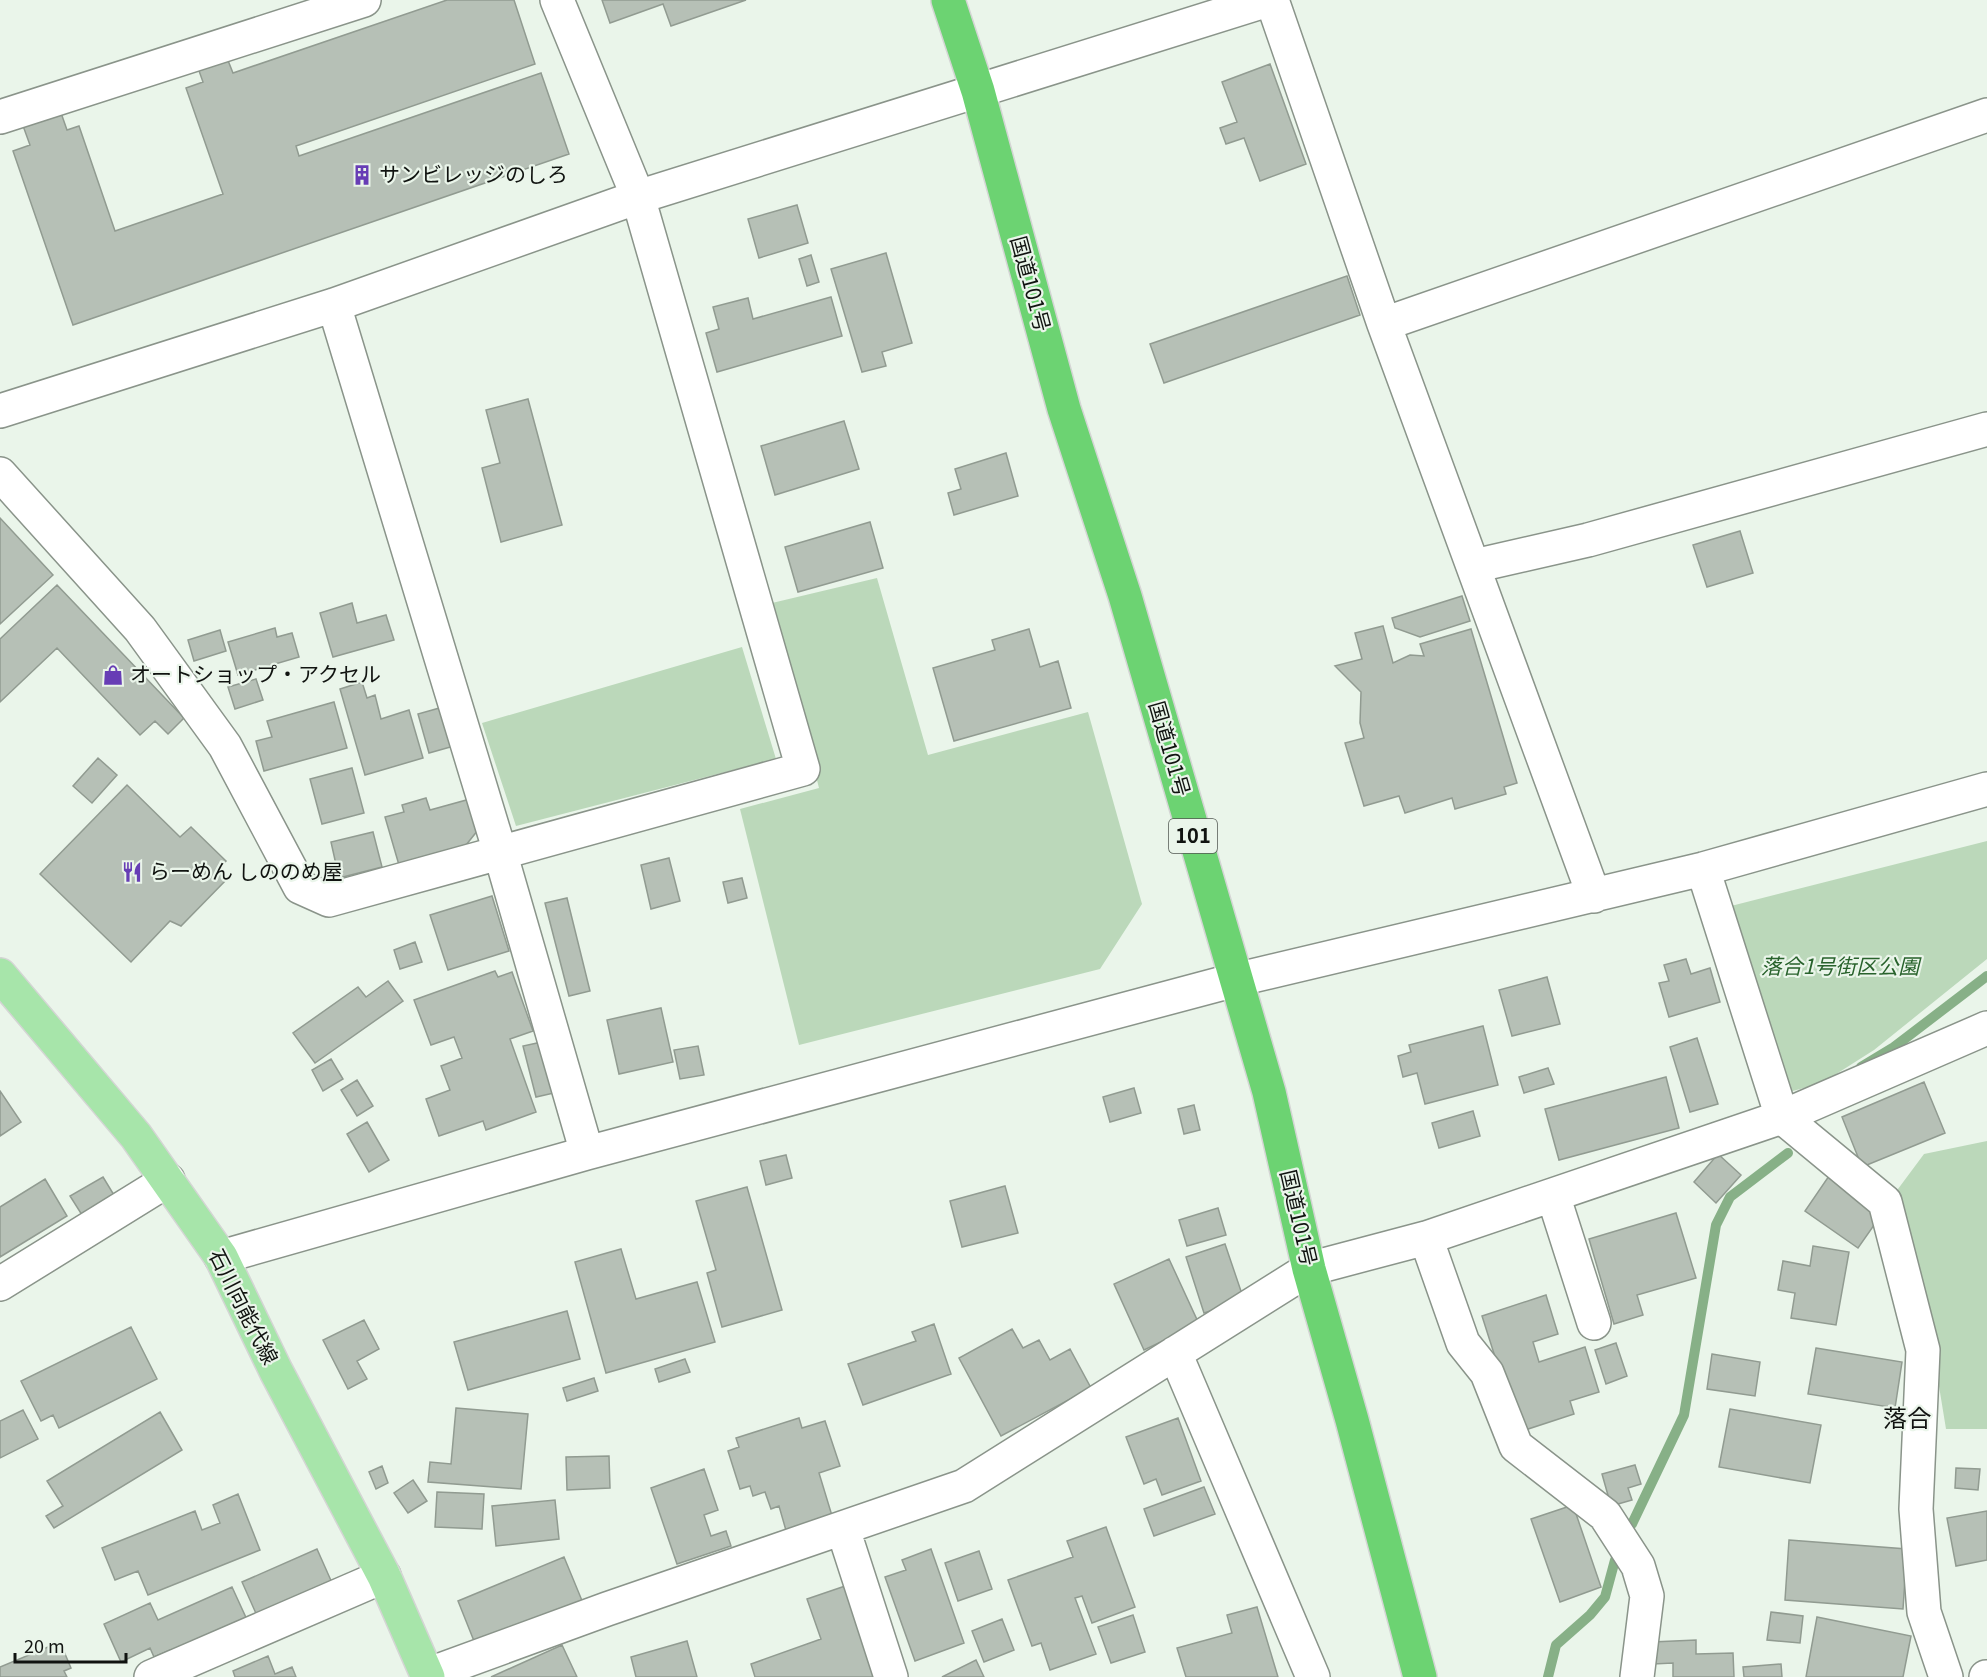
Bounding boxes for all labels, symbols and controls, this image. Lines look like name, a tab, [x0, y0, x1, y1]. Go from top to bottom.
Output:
place label: サンビレッジのしろ	[379, 158, 568, 188]
building icon: サンビレッジのしろ	[350, 163, 374, 187]
street label: 国道101号	[1005, 232, 1059, 335]
place label: オートショップ・アクセル	[130, 658, 381, 688]
shop icon: オートショップ・アクセル	[101, 663, 125, 687]
street label: 国道101号	[1143, 697, 1199, 800]
road number: 101	[1169, 819, 1217, 853]
place label: らーめん しののめ屋	[149, 855, 343, 885]
restaurant icon: らーめん しののめ屋	[120, 860, 144, 884]
park label: 落合1号街区公園	[1761, 950, 1922, 980]
street label: 国道101号	[1274, 1166, 1326, 1269]
street label: 石川向能代線	[203, 1243, 287, 1369]
district label: 落合	[1883, 1399, 1931, 1434]
scale bar	[15, 1626, 126, 1664]
text: 20 m	[24, 1632, 65, 1658]

